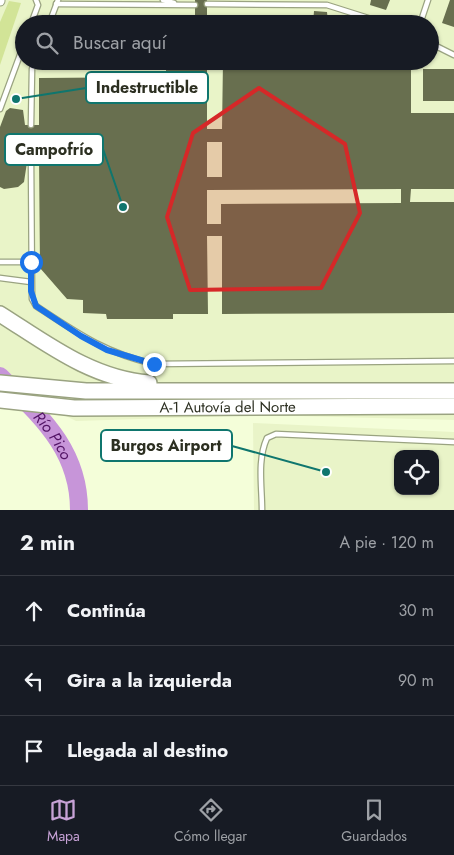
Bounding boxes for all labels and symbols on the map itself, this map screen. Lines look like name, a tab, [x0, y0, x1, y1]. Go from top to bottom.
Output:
callout: Indestructible	[86, 72, 208, 103]
text: Indestructible	[96, 76, 198, 99]
callout: Campofrío	[5, 134, 103, 165]
text: Campofrío	[15, 138, 93, 161]
route start	[20, 251, 43, 274]
route end	[143, 353, 166, 376]
street label: A-1 Autovía del Norte	[159, 396, 296, 419]
water label: Río Pico	[28, 406, 79, 464]
callout: Burgos Airport	[101, 430, 232, 461]
text: Burgos Airport	[110, 434, 223, 457]

